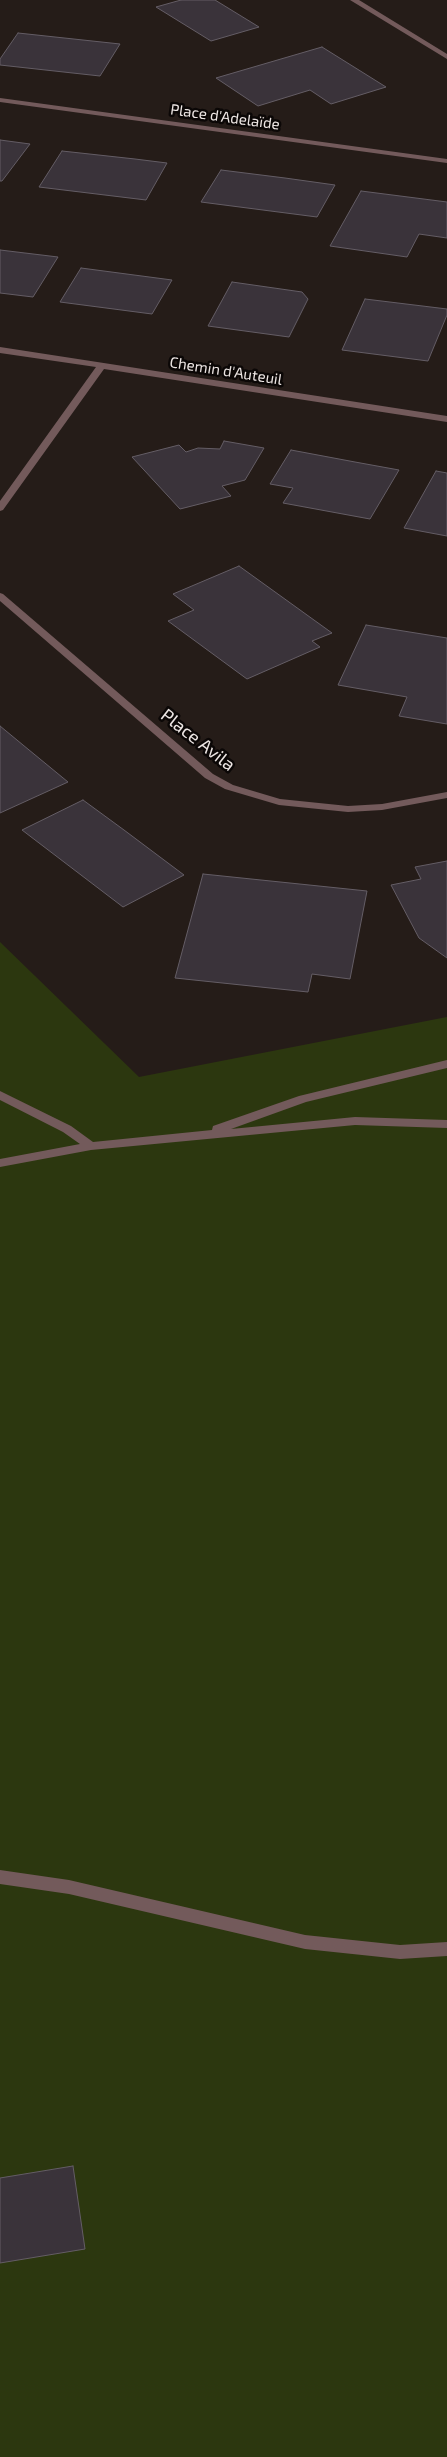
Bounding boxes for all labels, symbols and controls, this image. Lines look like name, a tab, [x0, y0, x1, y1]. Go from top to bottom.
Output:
street label: Place d'Adelaïde	[169, 100, 281, 134]
street label: Chemin d'Auteuil	[168, 353, 284, 389]
street label: Place Avila	[157, 704, 239, 776]

